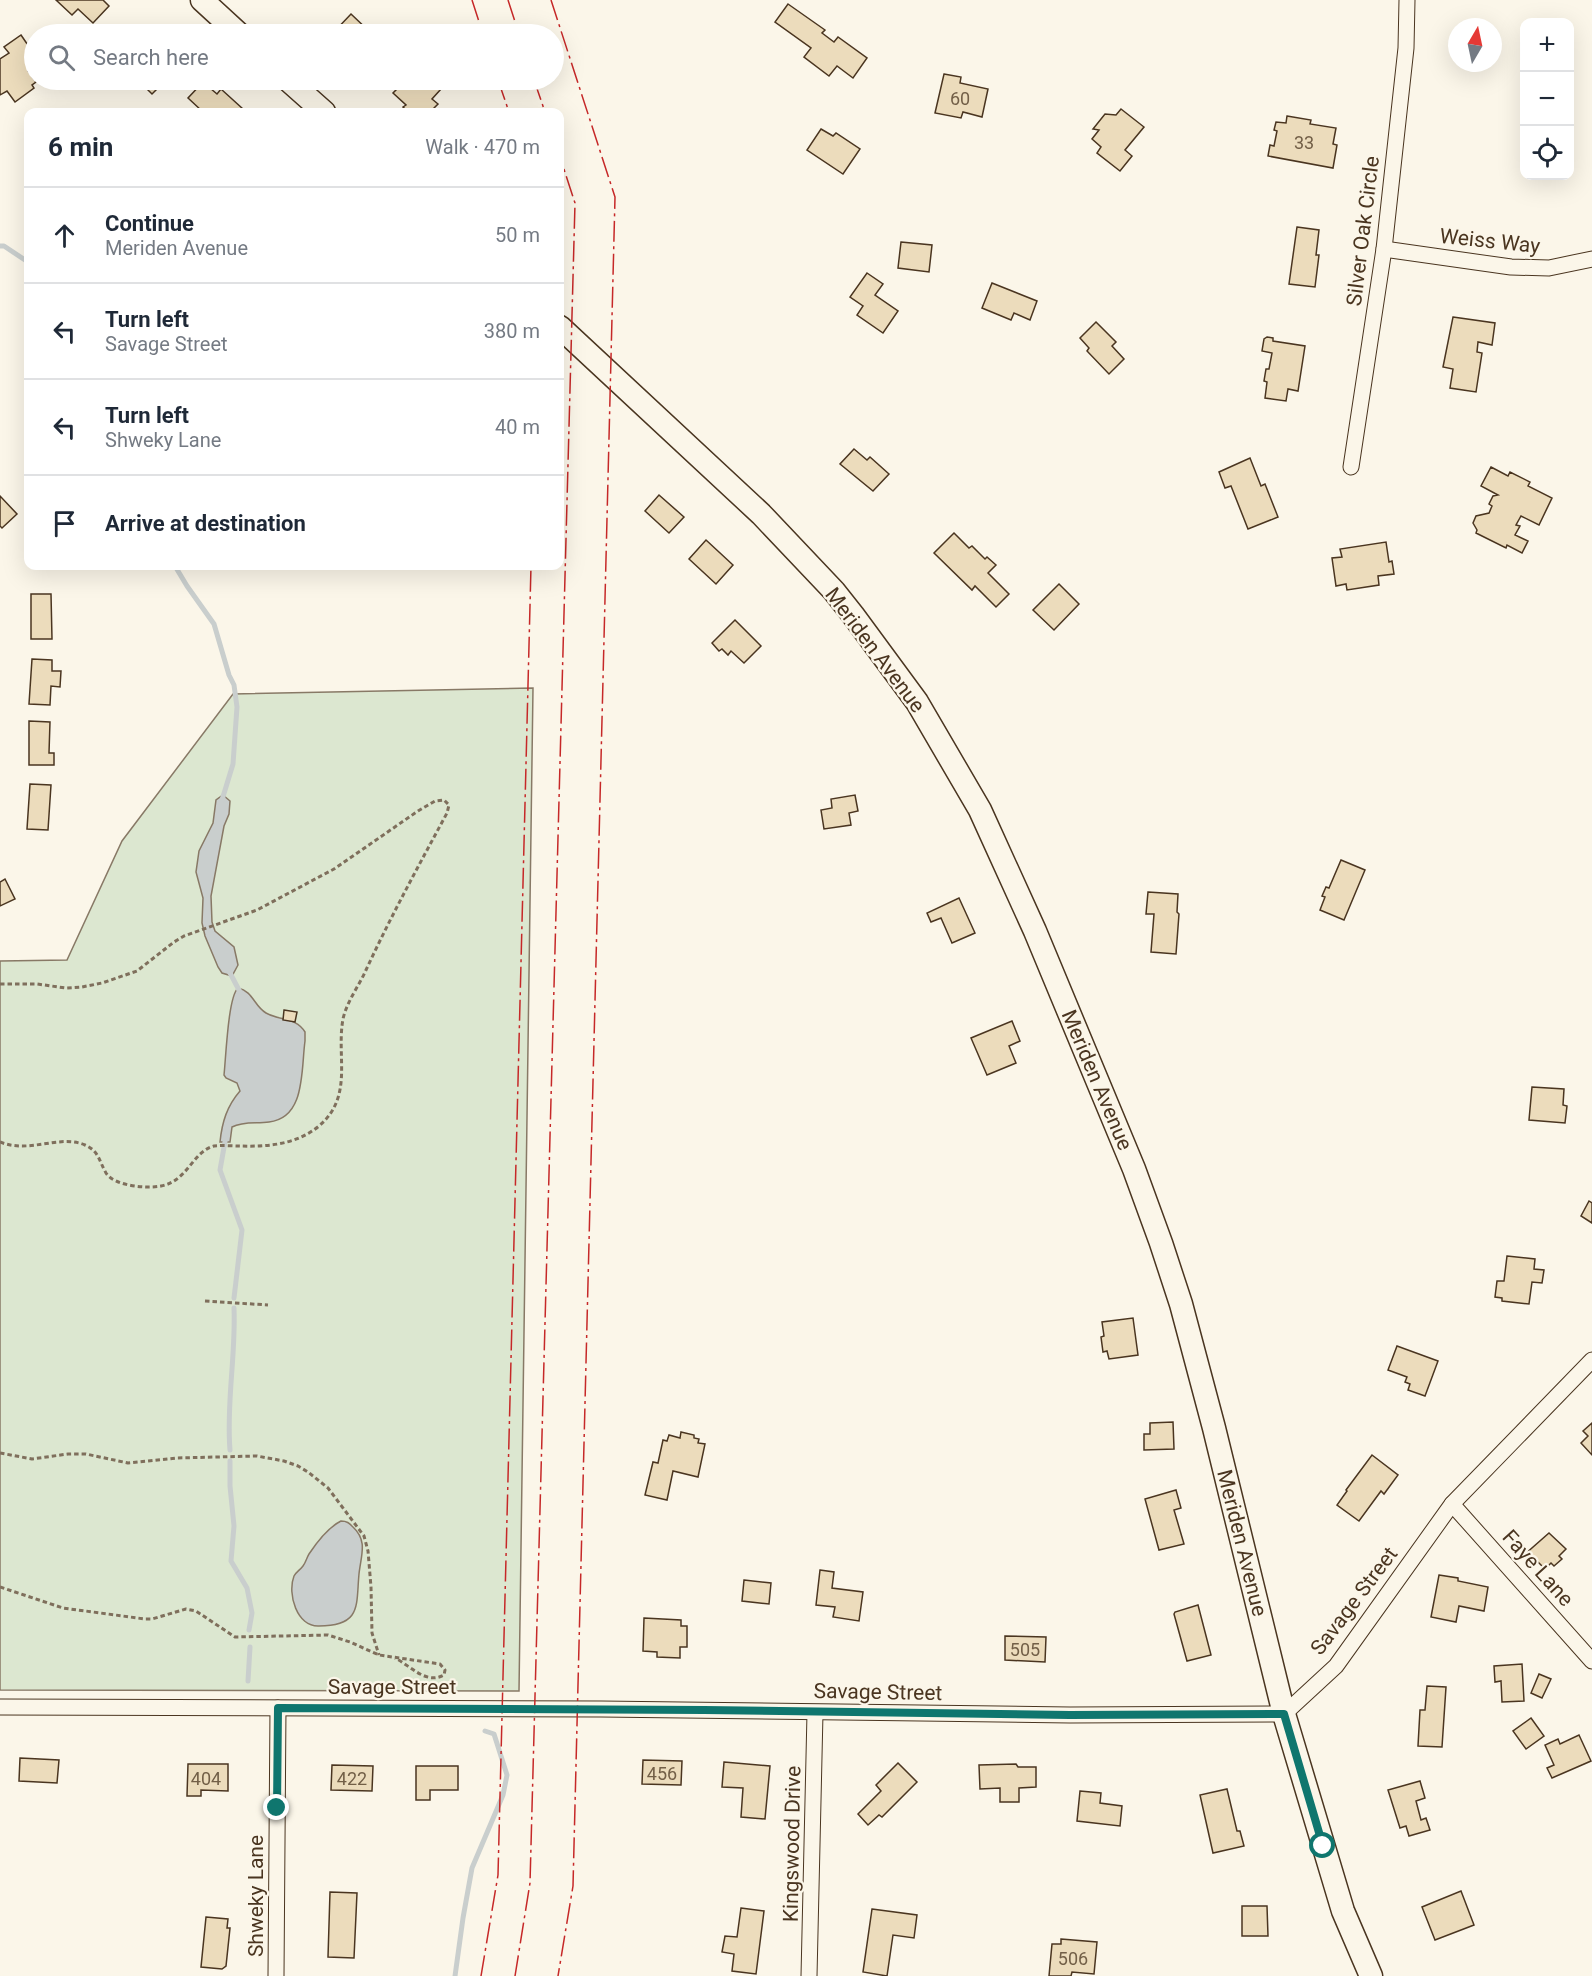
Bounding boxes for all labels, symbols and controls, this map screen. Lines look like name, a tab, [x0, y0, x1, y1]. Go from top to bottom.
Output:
north arrow	[1448, 18, 1502, 72]
map controls	[1520, 18, 1574, 180]
button: +	[1520, 18, 1574, 72]
search box	[24, 24, 564, 90]
icon: search	[45, 41, 78, 74]
text: Search here	[93, 45, 209, 70]
button: −	[1520, 72, 1574, 126]
house number: 60	[950, 88, 970, 109]
button: locate	[1520, 126, 1574, 180]
text: 6 min	[48, 132, 113, 162]
house number: 33	[1294, 132, 1314, 153]
text: Walk · 470 m	[425, 135, 540, 159]
street label: Silver Oak Circle	[1342, 155, 1384, 307]
text: Continue	[105, 211, 194, 236]
icon: ahead	[48, 219, 81, 252]
text: 50 m	[495, 223, 540, 247]
street label: Weiss Way	[1439, 224, 1542, 258]
text: Meriden Avenue	[105, 236, 248, 260]
text: Turn left	[105, 307, 189, 332]
icon: left	[48, 315, 81, 348]
text: 380 m	[484, 319, 540, 343]
text: Savage Street	[105, 332, 228, 356]
text: Turn left	[105, 403, 189, 428]
icon: left	[48, 411, 81, 444]
text: 40 m	[495, 415, 540, 439]
text: Shweky Lane	[105, 428, 221, 452]
icon: arrive	[48, 507, 81, 540]
text: Arrive at destination	[105, 511, 306, 536]
street label: Meriden Avenue	[820, 583, 930, 717]
street label: Meriden Avenue	[1057, 1006, 1137, 1154]
street label: Meriden Avenue	[1212, 1467, 1272, 1619]
street label: Faye Lane	[1498, 1525, 1578, 1611]
street label: Savage Street	[1306, 1542, 1402, 1660]
house number: 505	[1010, 1639, 1040, 1660]
street label: Savage Street	[328, 1675, 456, 1699]
street label: Savage Street	[813, 1679, 943, 1705]
house number: 456	[647, 1763, 677, 1784]
street label: Kingswood Drive	[779, 1766, 805, 1922]
house number: 404	[191, 1768, 221, 1789]
house number: 422	[337, 1768, 367, 1789]
route end	[263, 1794, 289, 1820]
route start	[1309, 1832, 1335, 1858]
street label: Shweky Lane	[244, 1835, 268, 1957]
house number: 506	[1058, 1948, 1088, 1969]

